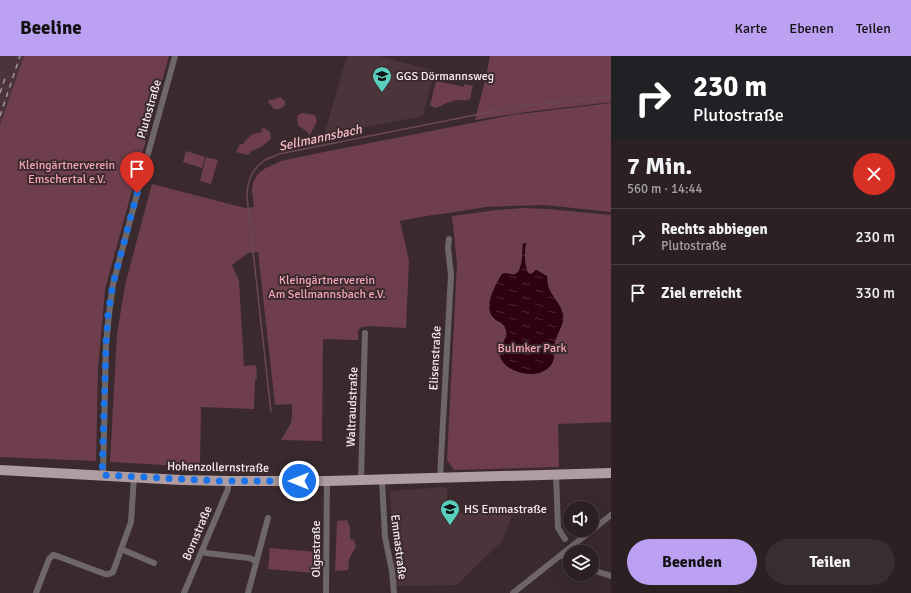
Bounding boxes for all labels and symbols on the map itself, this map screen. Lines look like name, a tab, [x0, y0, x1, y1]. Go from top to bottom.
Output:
school or university icon: GGS Dörmannsweg	[371, 65, 393, 93]
place label: GGS Dörmannsweg	[396, 69, 494, 84]
street label: Plutostraße	[134, 78, 165, 140]
water label: Sellmannsbach	[277, 121, 364, 155]
pin	[120, 152, 154, 193]
park label: Kleingärtnerverein Emschertal e.V.	[19, 158, 115, 187]
park label: Kleingärtnerverein Am Sellmannsbach e.V.	[268, 273, 386, 302]
street label: Elisenstraße	[426, 325, 445, 391]
park label: Bulmker Park	[498, 341, 566, 356]
street label: Waltraudstraße	[344, 367, 361, 447]
street label: Hohenzollernstraße	[167, 459, 269, 476]
position arrow	[278, 460, 320, 502]
school or university icon: HS Emmastraße	[439, 498, 461, 526]
place label: HS Emmastraße	[464, 502, 547, 517]
street label: Bornstraße	[179, 504, 216, 563]
street label: Emmastraße	[387, 514, 410, 580]
street label: Olgastraße	[309, 520, 324, 578]

